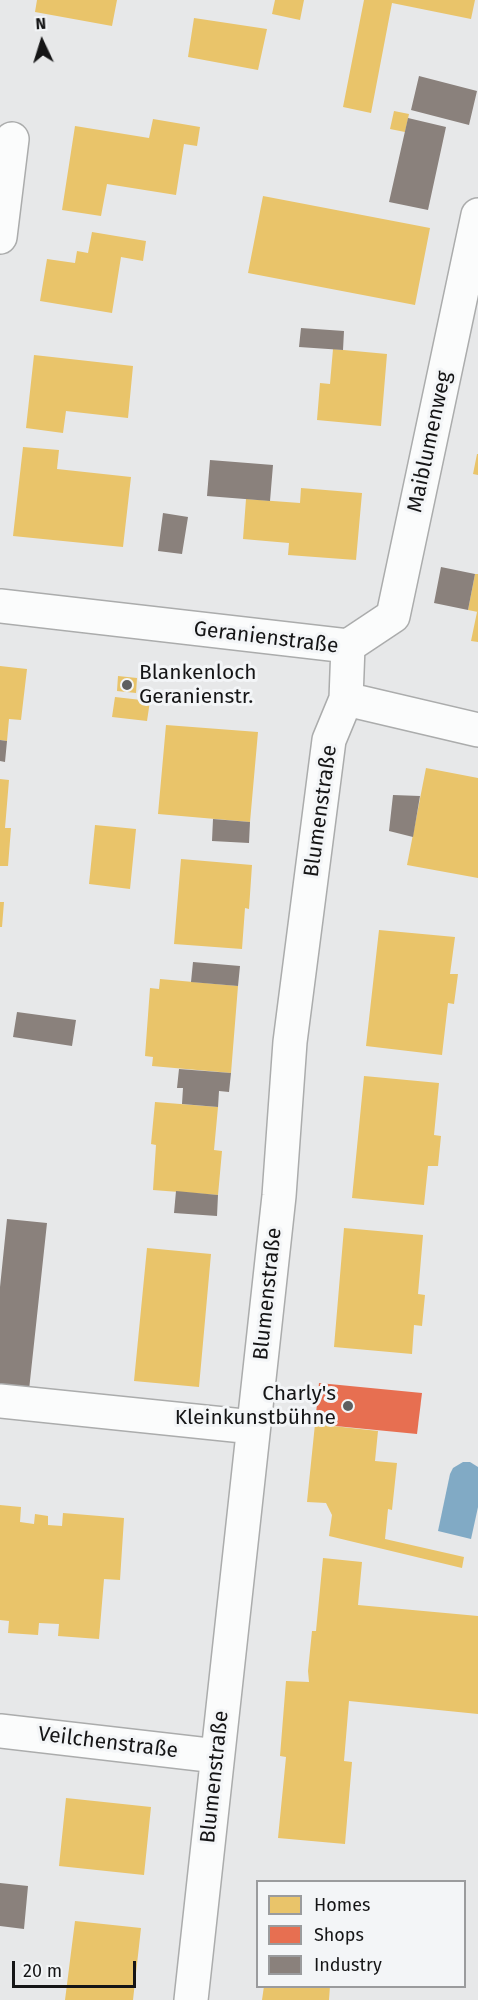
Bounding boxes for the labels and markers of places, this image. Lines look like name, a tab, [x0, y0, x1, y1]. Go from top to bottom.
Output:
place label: Blankenloch Geranienstr.	[139, 660, 257, 710]
marker: Blankenloch Geranienstr.	[120, 678, 134, 692]
place label: Charly's Kleinkunstbühne	[175, 1381, 336, 1431]
marker: Charly's Kleinkunstbühne	[341, 1399, 355, 1413]

